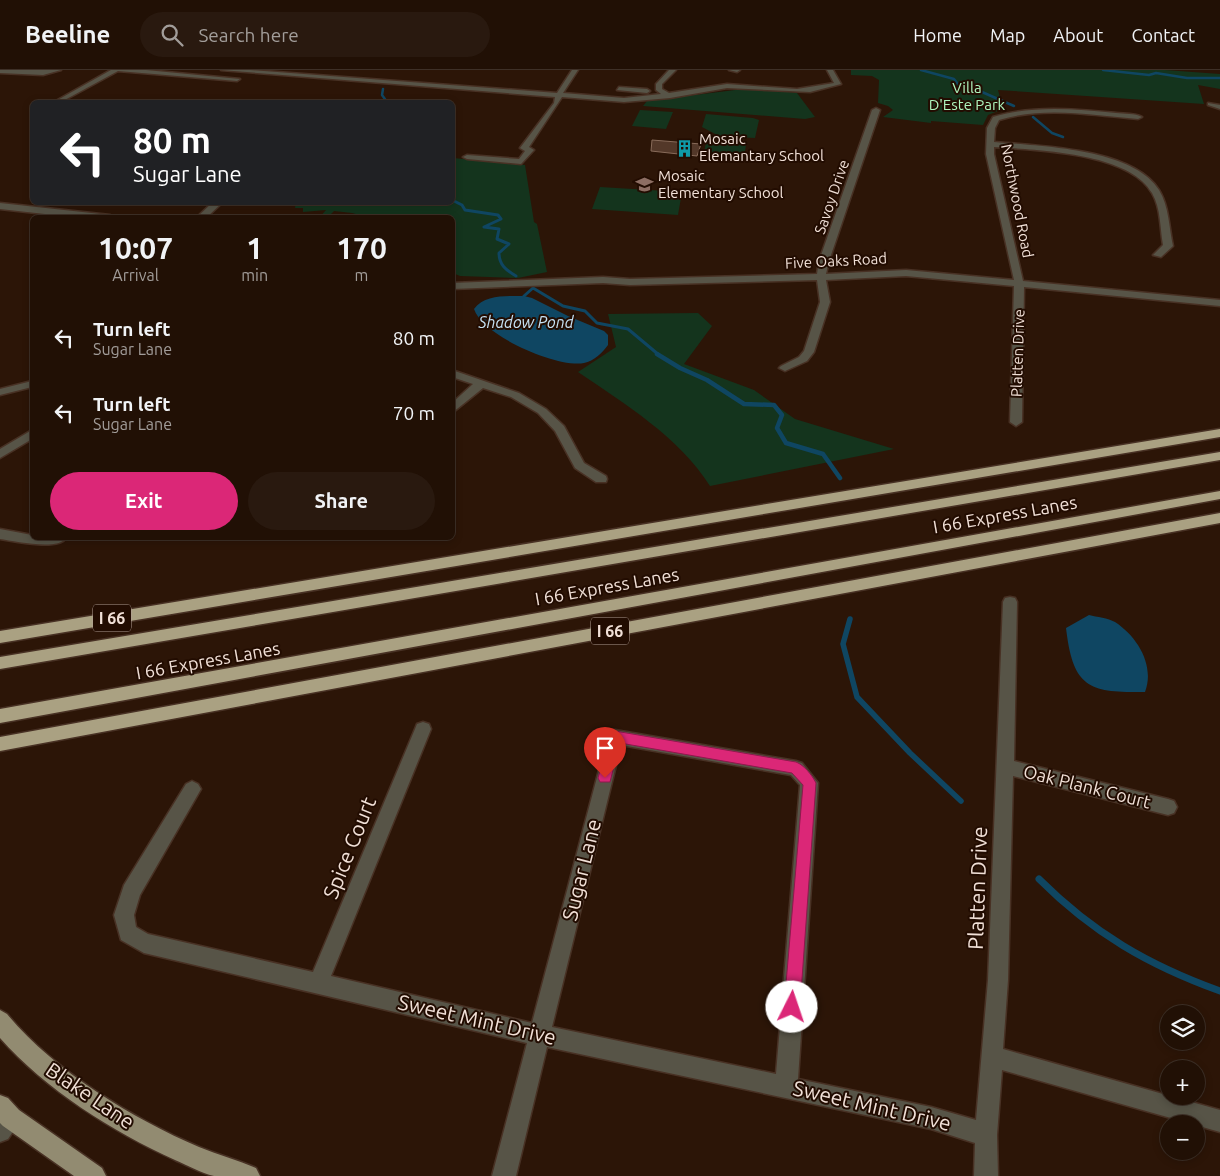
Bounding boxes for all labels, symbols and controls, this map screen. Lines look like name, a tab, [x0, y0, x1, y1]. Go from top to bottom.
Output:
search box	[140, 12, 490, 57]
text: Beeline	[25, 21, 110, 48]
icon: search	[158, 21, 186, 49]
text: Search here	[198, 24, 299, 46]
text: Home	[913, 25, 962, 45]
text: Map	[990, 25, 1025, 45]
text: About	[1053, 25, 1103, 45]
text: Contact	[1131, 25, 1195, 45]
park label: Villa D'Este Park	[929, 79, 1006, 113]
icon: left	[50, 120, 115, 185]
text: 80 m	[133, 120, 211, 160]
place label: Mosaic Elemantary School	[699, 130, 824, 164]
building icon: Mosaic Elemantary School	[675, 138, 695, 158]
street label: Northwood Road	[998, 143, 1037, 259]
street label: Savoy Drive	[811, 157, 852, 236]
text: Sugar Lane	[133, 161, 242, 186]
place label: Mosaic Elementary School	[658, 167, 784, 201]
school or university icon: Mosaic Elementary School	[634, 175, 654, 195]
text: 10:07	[98, 231, 173, 265]
text: 1	[246, 231, 263, 265]
text: 170	[336, 231, 387, 265]
street label: Five Oaks Road	[785, 249, 887, 272]
text: Arrival	[112, 266, 159, 284]
text: min	[241, 266, 268, 284]
text: m	[355, 266, 368, 284]
street label: Platten Drive	[1007, 309, 1028, 397]
water label: Shadow Pond	[477, 313, 575, 331]
text: Turn left	[93, 318, 171, 340]
icon: left	[50, 324, 78, 352]
text: 80 m	[393, 327, 435, 349]
text: Sugar Lane	[93, 340, 172, 358]
text: Turn left	[93, 393, 171, 415]
icon: left	[50, 399, 78, 427]
text: 70 m	[393, 402, 435, 424]
text: Sugar Lane	[93, 415, 172, 433]
button: Exit	[50, 472, 238, 530]
button: Share	[248, 472, 435, 530]
street label: I 66 Express Lanes	[931, 491, 1079, 537]
street label: I 66 Express Lanes	[533, 563, 681, 609]
road number: I 66	[93, 604, 131, 632]
road number: I 66	[591, 618, 629, 644]
street label: I 66 Express Lanes	[134, 637, 282, 683]
pin	[584, 727, 626, 778]
icon: arrive	[591, 734, 619, 762]
street label: Oak Plank Court	[1022, 761, 1153, 812]
street label: Spice Court	[318, 793, 380, 902]
street label: Sugar Lane	[557, 817, 605, 923]
street label: Platten Drive	[963, 826, 991, 950]
position arrow	[765, 980, 817, 1032]
street label: Sweet Mint Drive	[396, 989, 559, 1049]
map controls	[1160, 1005, 1205, 1160]
button: layers	[1160, 1005, 1205, 1050]
street label: Blake Lane	[42, 1057, 139, 1133]
button: +	[1160, 1060, 1205, 1105]
street label: Sweet Mint Drive	[791, 1075, 954, 1135]
button: −	[1160, 1115, 1205, 1160]

